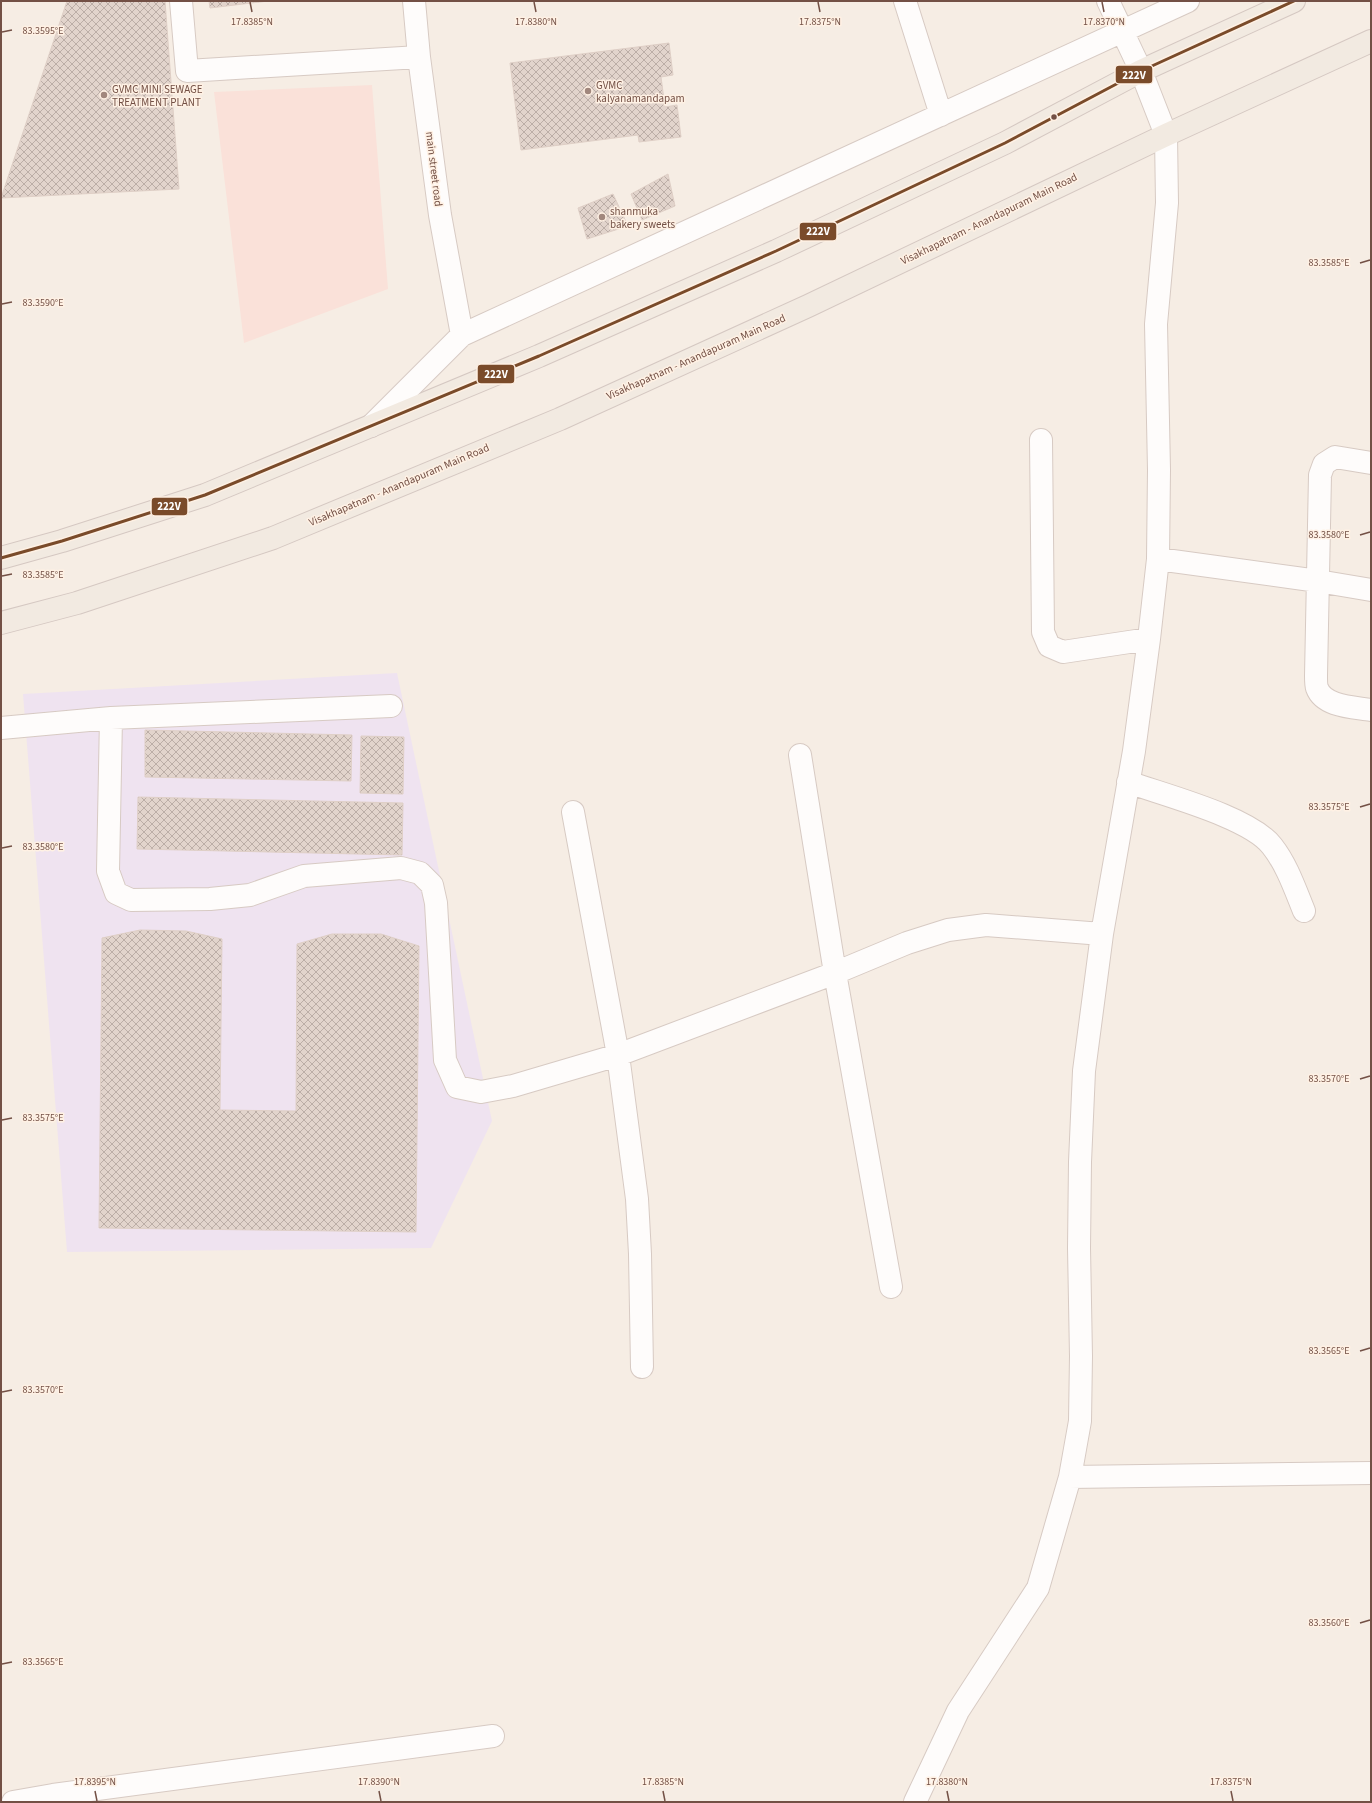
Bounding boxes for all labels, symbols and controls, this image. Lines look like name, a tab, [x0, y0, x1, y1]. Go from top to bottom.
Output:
text: 17.8385°N	[231, 15, 273, 29]
text: 17.8380°N	[515, 15, 557, 29]
text: 17.8375°N	[799, 15, 841, 29]
text: 17.8370°N	[1083, 15, 1125, 29]
text: 83.3595°E	[23, 24, 63, 38]
line badge: 222V	[1115, 65, 1153, 84]
text: 222V	[1122, 68, 1147, 83]
place label: GVMC kalyanamandapam	[596, 78, 685, 106]
place label: GVMC MINI SEWAGE TREATMENT PLANT	[112, 82, 203, 110]
marker: GVMC kalyanamandapam	[583, 86, 593, 96]
marker: GVMC MINI SEWAGE TREATMENT PLANT	[99, 90, 109, 100]
unlabelled marker	[1049, 112, 1059, 122]
street label: main street road	[422, 131, 446, 207]
street label: Visakhapatnam - Anandapuram Main Road	[898, 170, 1080, 268]
place label: shanmuka bakery sweets	[610, 204, 675, 232]
marker: shanmuka bakery sweets	[597, 212, 607, 222]
line badge: 222V	[799, 222, 837, 241]
text: 222V	[806, 224, 831, 239]
text: 83.3585°E	[1309, 256, 1349, 270]
text: 83.3590°E	[23, 296, 63, 310]
street label: Visakhapatnam - Anandapuram Main Road	[604, 311, 788, 403]
line badge: 222V	[477, 364, 515, 384]
text: 222V	[484, 367, 509, 382]
street label: Visakhapatnam - Anandapuram Main Road	[306, 440, 492, 530]
line badge: 222V	[151, 497, 188, 516]
text: 222V	[157, 499, 182, 514]
text: 83.3580°E	[1309, 528, 1349, 542]
text: 83.3585°E	[23, 568, 63, 582]
text: 83.3575°E	[1309, 800, 1349, 814]
text: 83.3580°E	[23, 840, 63, 854]
text: 83.3570°E	[1309, 1072, 1349, 1086]
text: 83.3575°E	[23, 1111, 63, 1125]
text: 83.3565°E	[1309, 1344, 1349, 1358]
text: 83.3570°E	[23, 1383, 63, 1397]
text: 83.3560°E	[1309, 1616, 1349, 1630]
text: 83.3565°E	[23, 1655, 63, 1669]
text: 17.8395°N	[74, 1775, 116, 1789]
text: 17.8390°N	[358, 1775, 400, 1789]
text: 17.8385°N	[642, 1775, 684, 1789]
text: 17.8380°N	[926, 1775, 968, 1789]
text: 17.8375°N	[1210, 1775, 1252, 1789]

